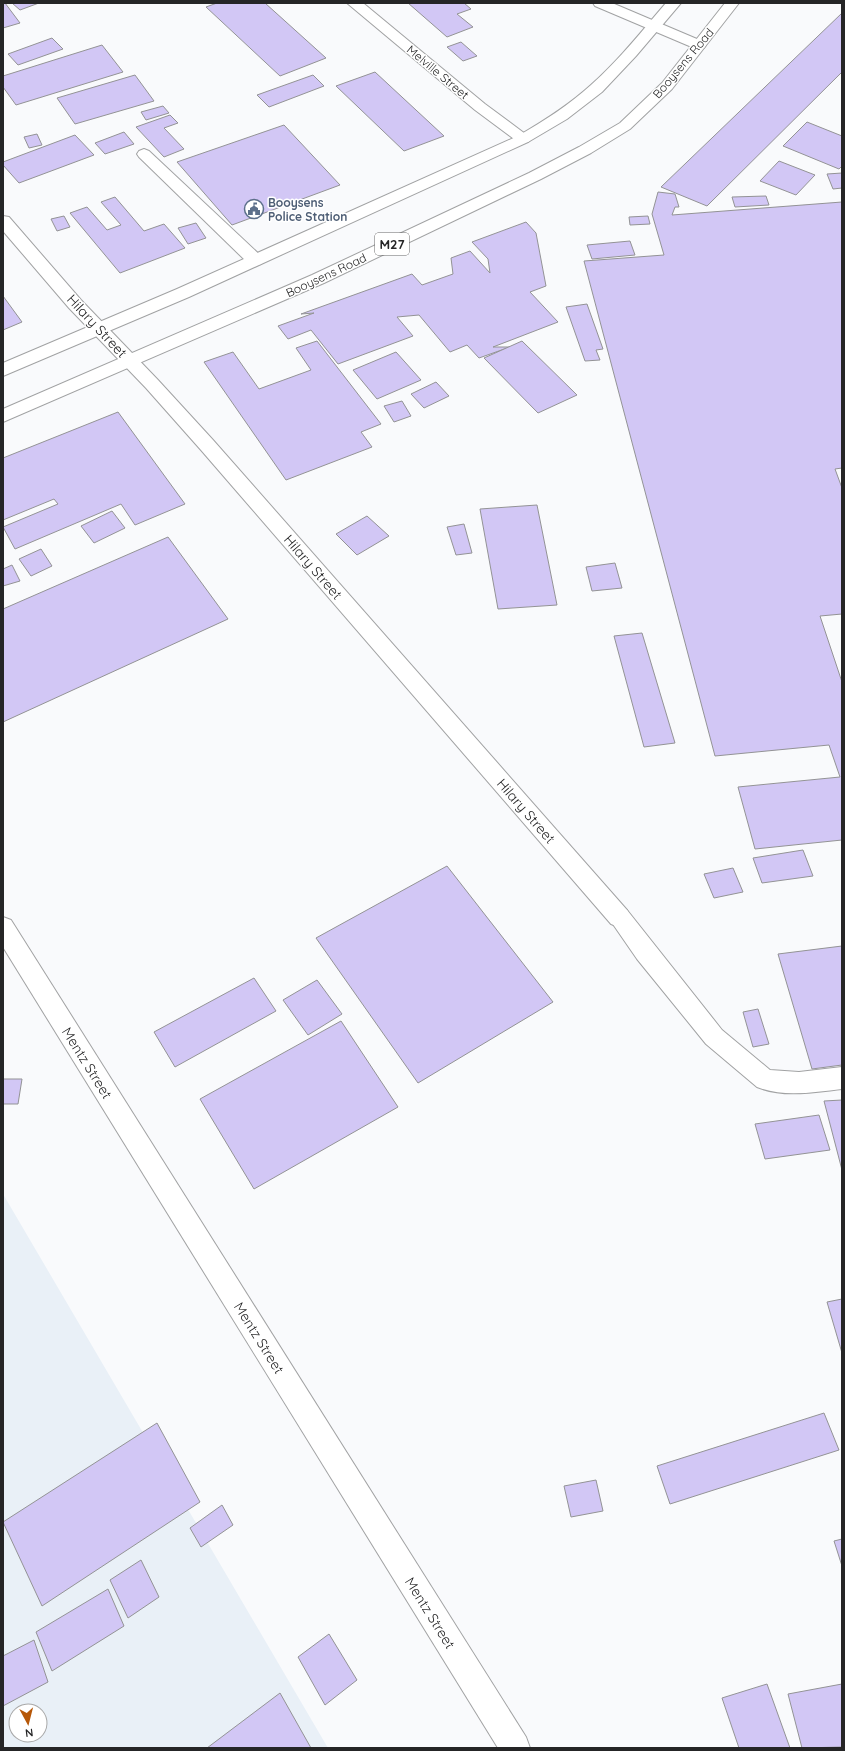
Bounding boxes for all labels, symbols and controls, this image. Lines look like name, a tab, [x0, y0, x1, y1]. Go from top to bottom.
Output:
street label: Booysens Road	[649, 25, 717, 101]
street label: Melville Street	[404, 42, 472, 102]
place label: Booysens Police Station	[268, 195, 347, 224]
public building icon: Booysens Police Station	[243, 198, 265, 220]
road number: M27	[375, 233, 409, 255]
street label: Booysens Road	[283, 250, 369, 300]
street label: Hilary Street	[63, 291, 131, 362]
street label: Hilary Street	[280, 531, 346, 603]
street label: Hilary Street	[493, 775, 559, 847]
street label: Mentz Street	[58, 1024, 116, 1102]
street label: Mentz Street	[230, 1299, 288, 1377]
street label: Mentz Street	[401, 1574, 459, 1652]
north arrow	[8, 1703, 48, 1743]
text: N	[24, 1725, 34, 1740]

